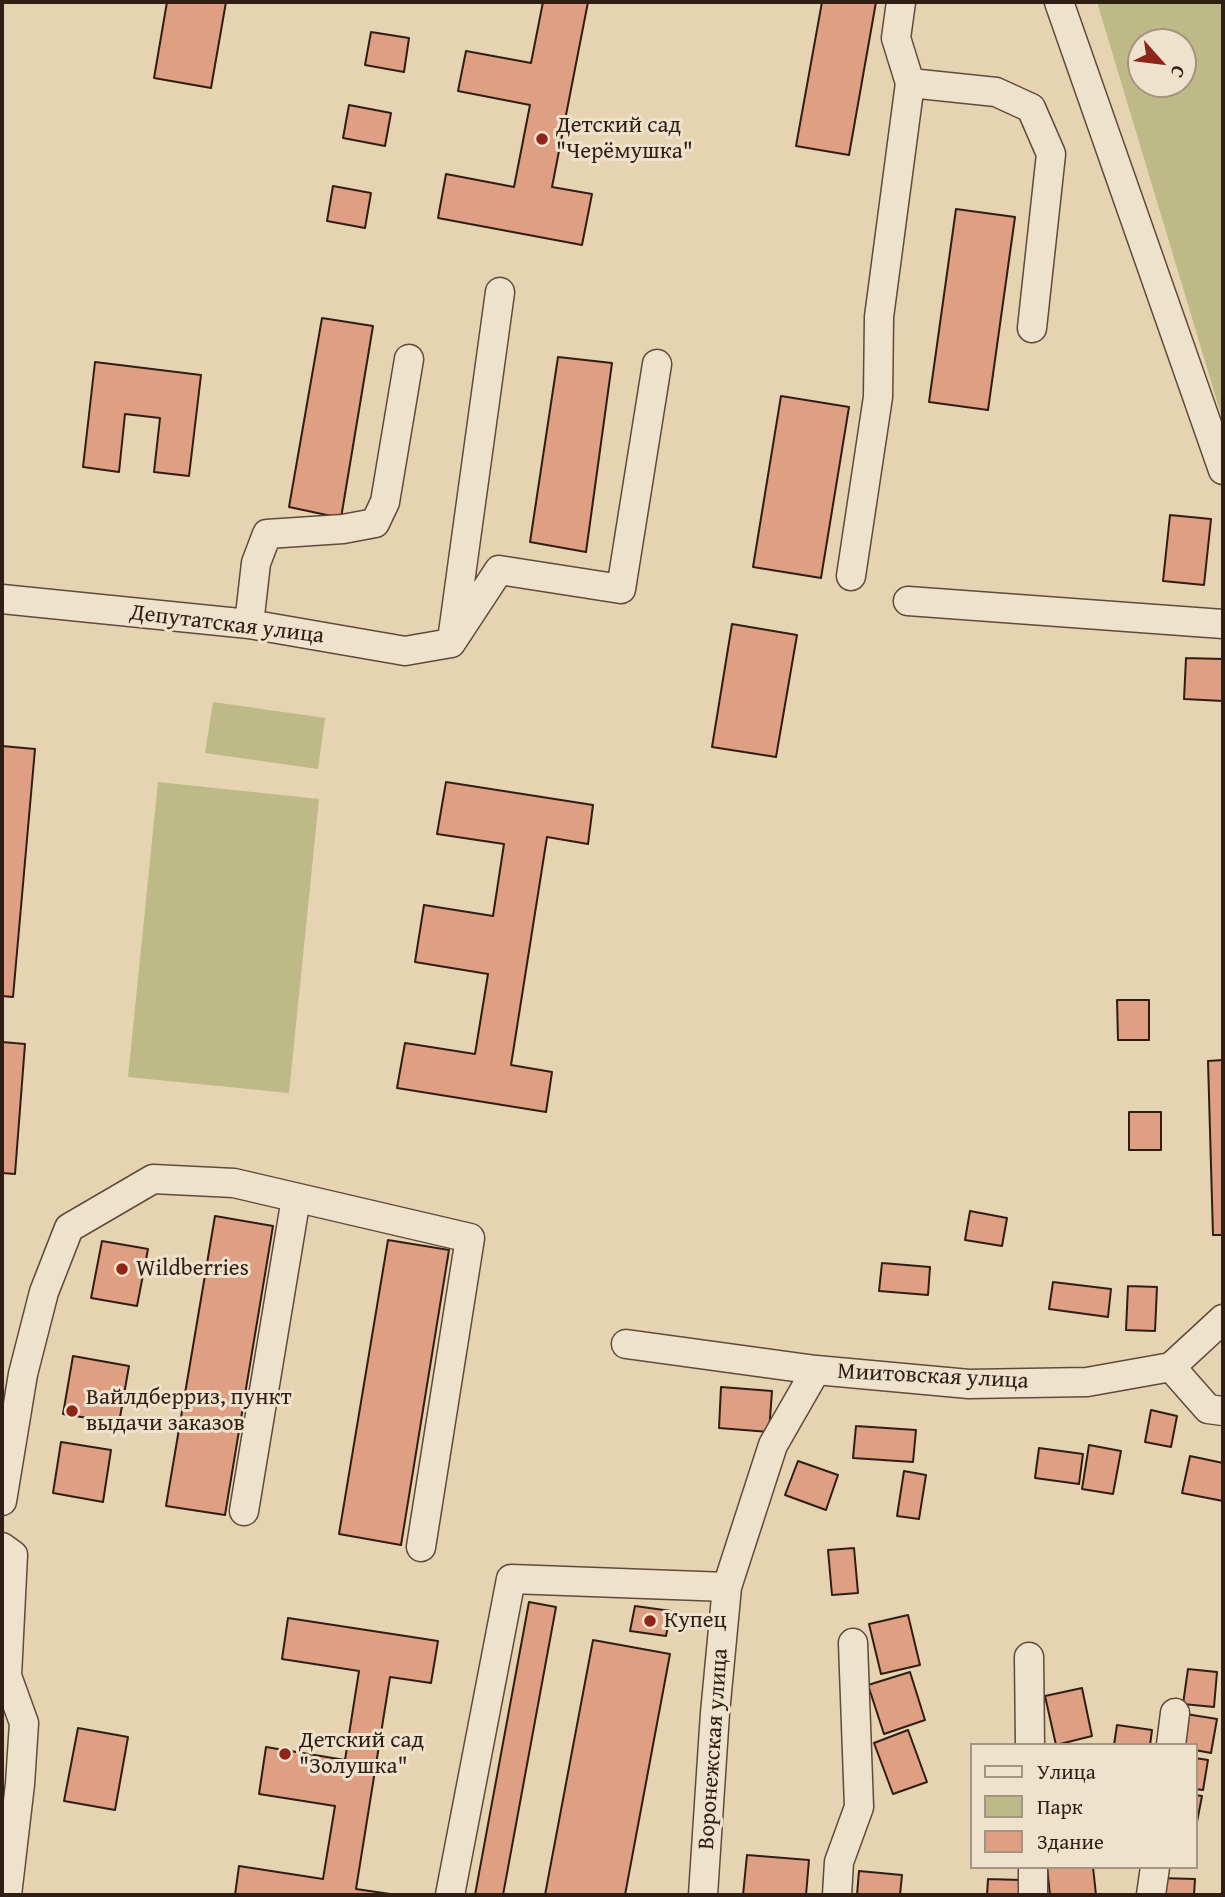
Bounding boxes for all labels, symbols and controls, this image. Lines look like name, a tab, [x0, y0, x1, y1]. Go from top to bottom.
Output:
north arrow	[1127, 28, 1197, 98]
text: С	[1164, 61, 1194, 83]
place label: Детский сад "Черёмушка"	[556, 112, 693, 166]
marker: Детский сад "Черёмушка"	[534, 131, 550, 147]
street label: Депутатская улица	[128, 599, 326, 651]
place label: Wildberries	[136, 1255, 249, 1283]
marker: Wildberries	[114, 1261, 130, 1277]
street label: Миитовская улица	[837, 1358, 1029, 1396]
place label: Вайлдберриз, пункт выдачи заказов	[86, 1384, 292, 1438]
marker: Вайлдберриз, пункт выдачи заказов	[64, 1403, 80, 1419]
place label: Купец	[664, 1607, 727, 1635]
marker: Купец	[642, 1613, 658, 1629]
street label: Воронежская улица	[693, 1647, 735, 1851]
place label: Детский сад "Золушка"	[299, 1727, 424, 1781]
legend	[970, 1743, 1197, 1869]
marker: Детский сад "Золушка"	[277, 1746, 293, 1762]
text: Улица	[1037, 1756, 1096, 1787]
text: Парк	[1037, 1791, 1083, 1822]
text: Здание	[1037, 1826, 1104, 1857]

